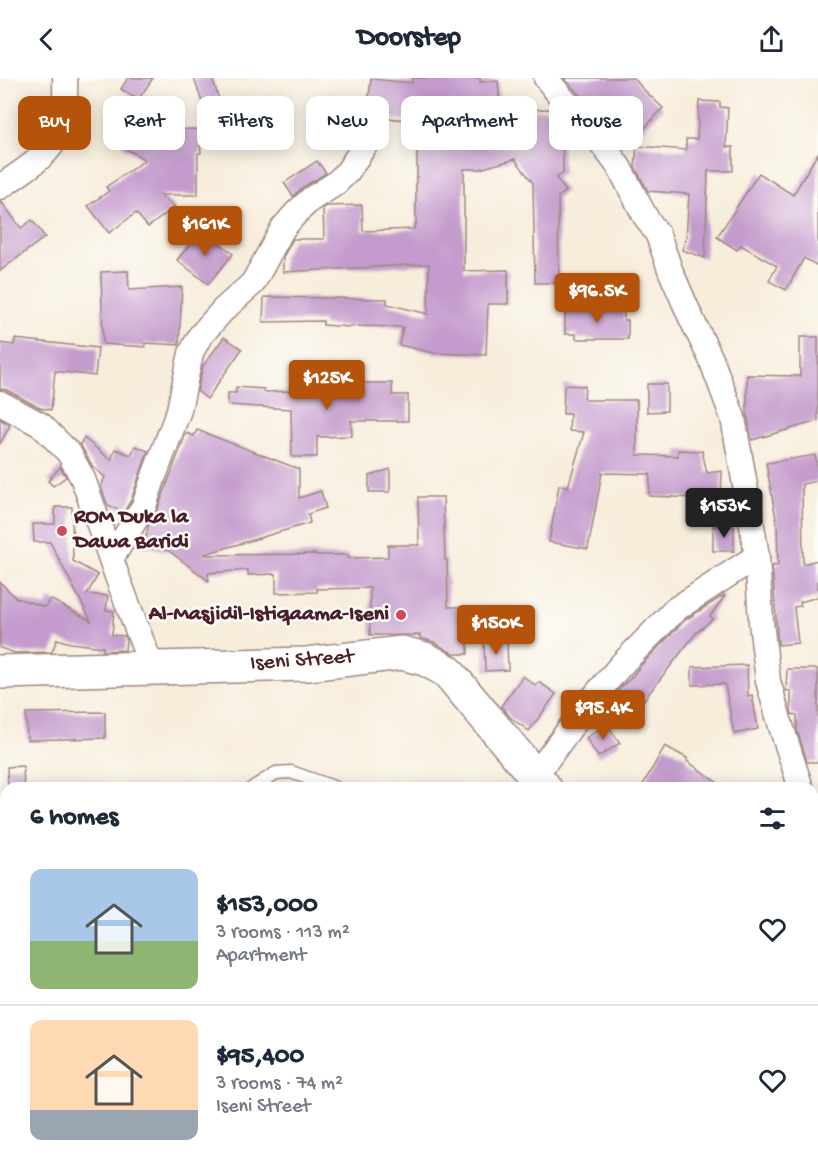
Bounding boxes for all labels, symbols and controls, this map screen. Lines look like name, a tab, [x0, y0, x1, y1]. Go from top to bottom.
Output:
icon: back	[30, 23, 63, 56]
text: Doorstep	[357, 23, 461, 55]
icon: share	[755, 23, 788, 56]
chip: Buy	[18, 96, 91, 150]
chip: Rent	[103, 96, 185, 150]
chip: Filters	[197, 96, 294, 150]
chip: New	[306, 96, 389, 150]
chip: Apartment	[401, 96, 537, 150]
chip: House	[549, 96, 643, 150]
pin: $161K	[163, 206, 247, 257]
text: $161K	[182, 214, 228, 237]
pin: $96.5K	[548, 273, 646, 324]
text: $96.5K	[569, 281, 625, 304]
pin: $125K	[285, 360, 369, 411]
text: $125K	[303, 368, 351, 391]
pin: $153K	[682, 488, 766, 539]
text: $153K	[700, 496, 748, 519]
place label: ROM Duka la Dawa Baridi	[72, 505, 190, 556]
marker: ROM Duka la Dawa Baridi	[55, 524, 69, 538]
place label: Al-Masjidil-Istiqaama-Iseni	[148, 602, 389, 628]
pin: $150K	[454, 605, 538, 656]
marker: Al-Masjidil-Istiqaama-Iseni	[394, 608, 408, 622]
text: $150K	[471, 613, 521, 636]
street label: Iseni Street	[249, 644, 357, 678]
pin: $95.4K	[554, 690, 652, 741]
text: $95.4K	[575, 698, 631, 721]
icon: filters	[756, 802, 789, 835]
text: 6 homes	[30, 803, 118, 834]
text: $153,000	[216, 891, 318, 922]
icon: home	[78, 893, 150, 965]
icon: heart	[756, 913, 789, 946]
text: 3 rooms · 113 m²	[216, 922, 350, 945]
text: Apartment	[216, 945, 306, 968]
text: $95,400	[216, 1042, 304, 1073]
icon: home	[78, 1044, 150, 1116]
icon: heart	[756, 1064, 789, 1097]
text: 3 rooms · 74 m²	[216, 1073, 343, 1096]
text: Iseni Street	[216, 1096, 310, 1119]

